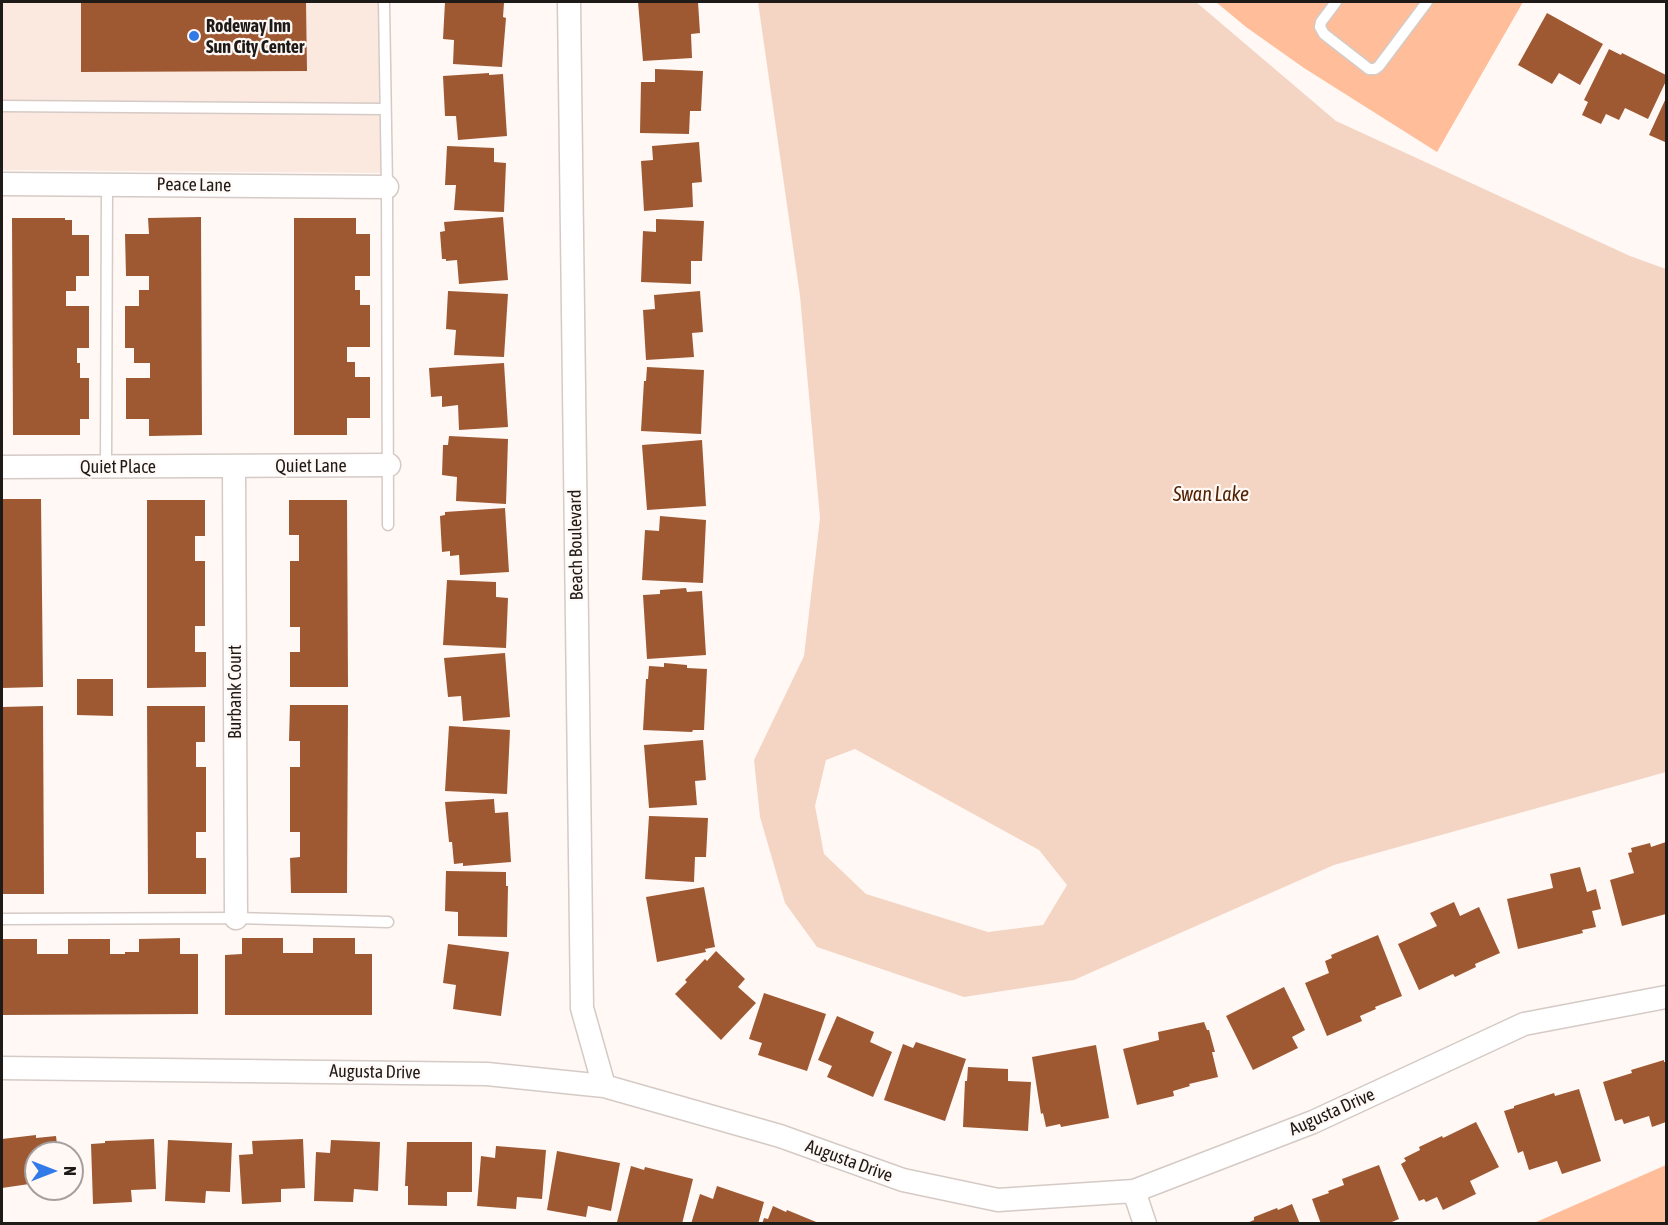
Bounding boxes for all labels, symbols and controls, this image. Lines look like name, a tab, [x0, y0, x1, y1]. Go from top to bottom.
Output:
place label: Rodeway Inn Sun City Center	[206, 15, 304, 57]
marker: Rodeway Inn Sun City Center	[187, 29, 201, 43]
street label: Peace Lane	[156, 174, 232, 196]
street label: Quiet Lane	[275, 455, 347, 477]
street label: Quiet Place	[80, 456, 156, 478]
water label: Swan Lake	[1173, 483, 1249, 507]
street label: Beach Boulevard	[564, 489, 588, 601]
street label: Burbank Court	[224, 645, 246, 739]
street label: Augusta Drive	[329, 1060, 421, 1084]
street label: Augusta Drive	[1286, 1084, 1378, 1140]
street label: Augusta Drive	[802, 1135, 896, 1187]
north arrow	[24, 1141, 84, 1201]
text: N	[61, 1166, 79, 1176]

